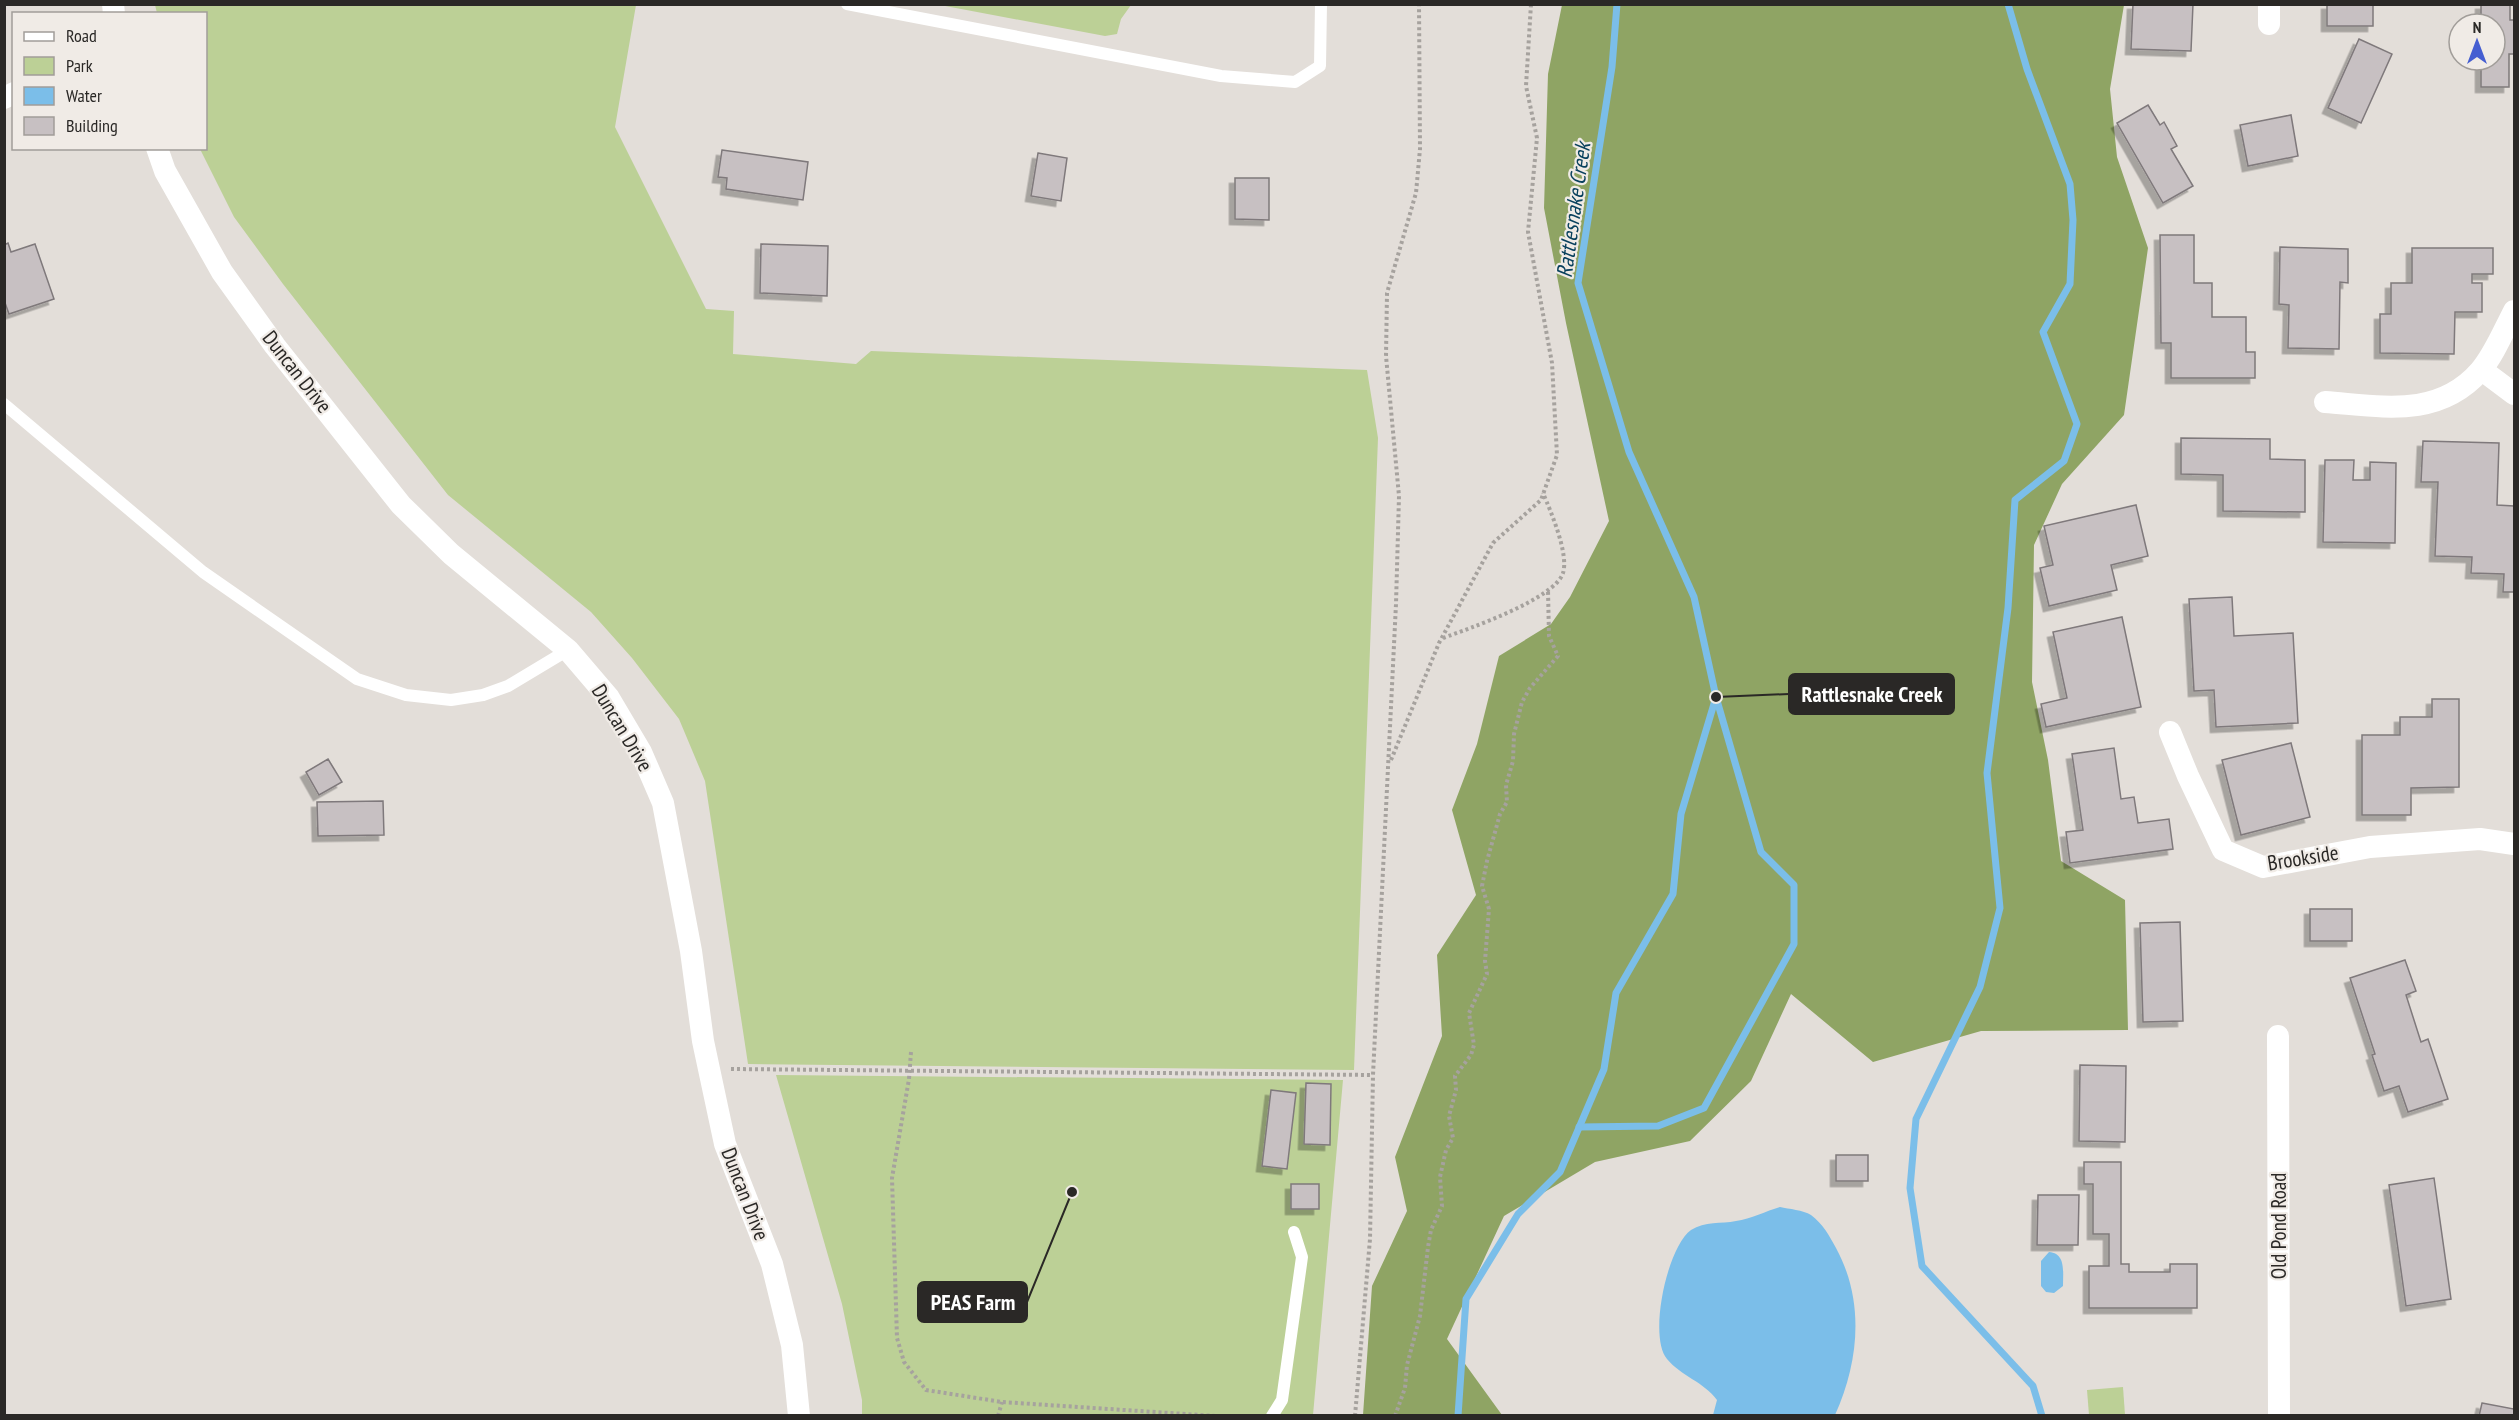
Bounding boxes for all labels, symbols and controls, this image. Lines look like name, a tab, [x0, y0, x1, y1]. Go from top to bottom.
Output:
legend	[12, 12, 207, 150]
north arrow	[2447, 12, 2507, 72]
text: N	[2473, 17, 2481, 37]
text: Road	[66, 24, 97, 47]
text: Park	[66, 54, 93, 77]
text: Water	[66, 84, 102, 107]
text: Building	[66, 114, 118, 137]
water label: Rattlesnake Creek	[1550, 138, 1597, 279]
street label: Duncan Drive	[257, 325, 338, 418]
callout: Rattlesnake Creek	[1789, 674, 1954, 714]
street label: Duncan Drive	[586, 679, 659, 776]
text: Rattlesnake Creek	[1802, 680, 1943, 708]
street label: Brookside	[2266, 839, 2340, 876]
street label: Duncan Drive	[715, 1144, 775, 1244]
street label: Old Pond Road	[2265, 1173, 2292, 1279]
callout: PEAS Farm	[918, 1282, 1027, 1322]
text: PEAS Farm	[931, 1288, 1015, 1316]

